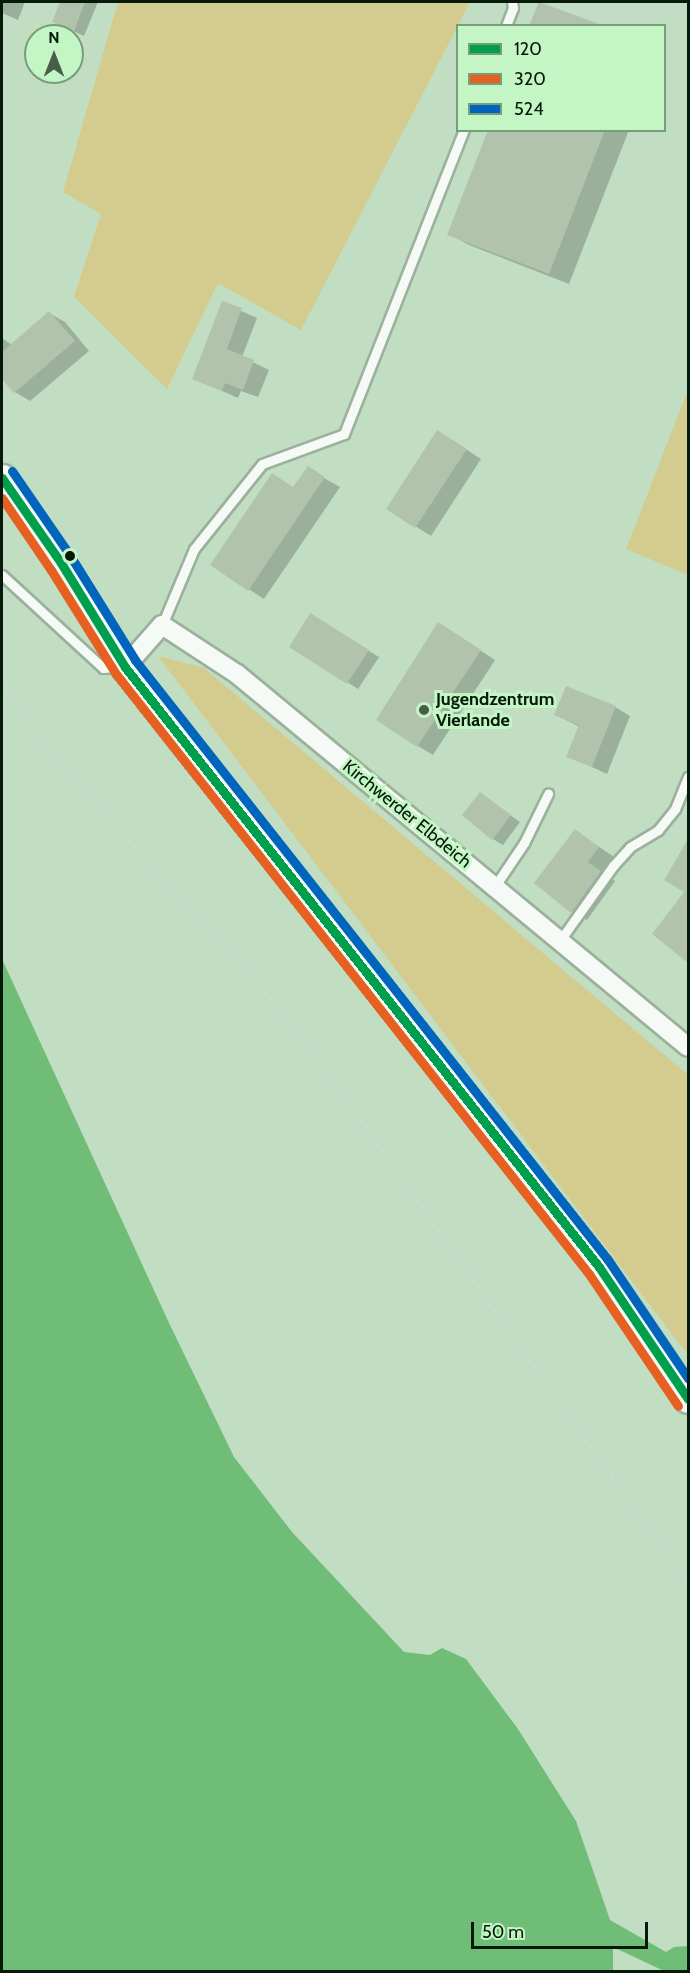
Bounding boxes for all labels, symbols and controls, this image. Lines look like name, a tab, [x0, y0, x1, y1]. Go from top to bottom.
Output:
north arrow	[24, 24, 84, 84]
legend	[456, 24, 666, 132]
text: N	[48, 28, 60, 47]
text: 120	[514, 38, 542, 60]
text: 320	[514, 68, 546, 90]
text: 524	[514, 98, 544, 120]
unlabelled marker	[64, 550, 76, 562]
place label: Jugendzentrum Vierlande	[436, 689, 554, 732]
marker: Jugendzentrum Vierlande	[417, 703, 431, 717]
street label: Kirchwerder Elbdeich	[338, 755, 476, 873]
scale bar	[474, 1910, 651, 1948]
text: 50 m	[482, 1921, 524, 1943]

